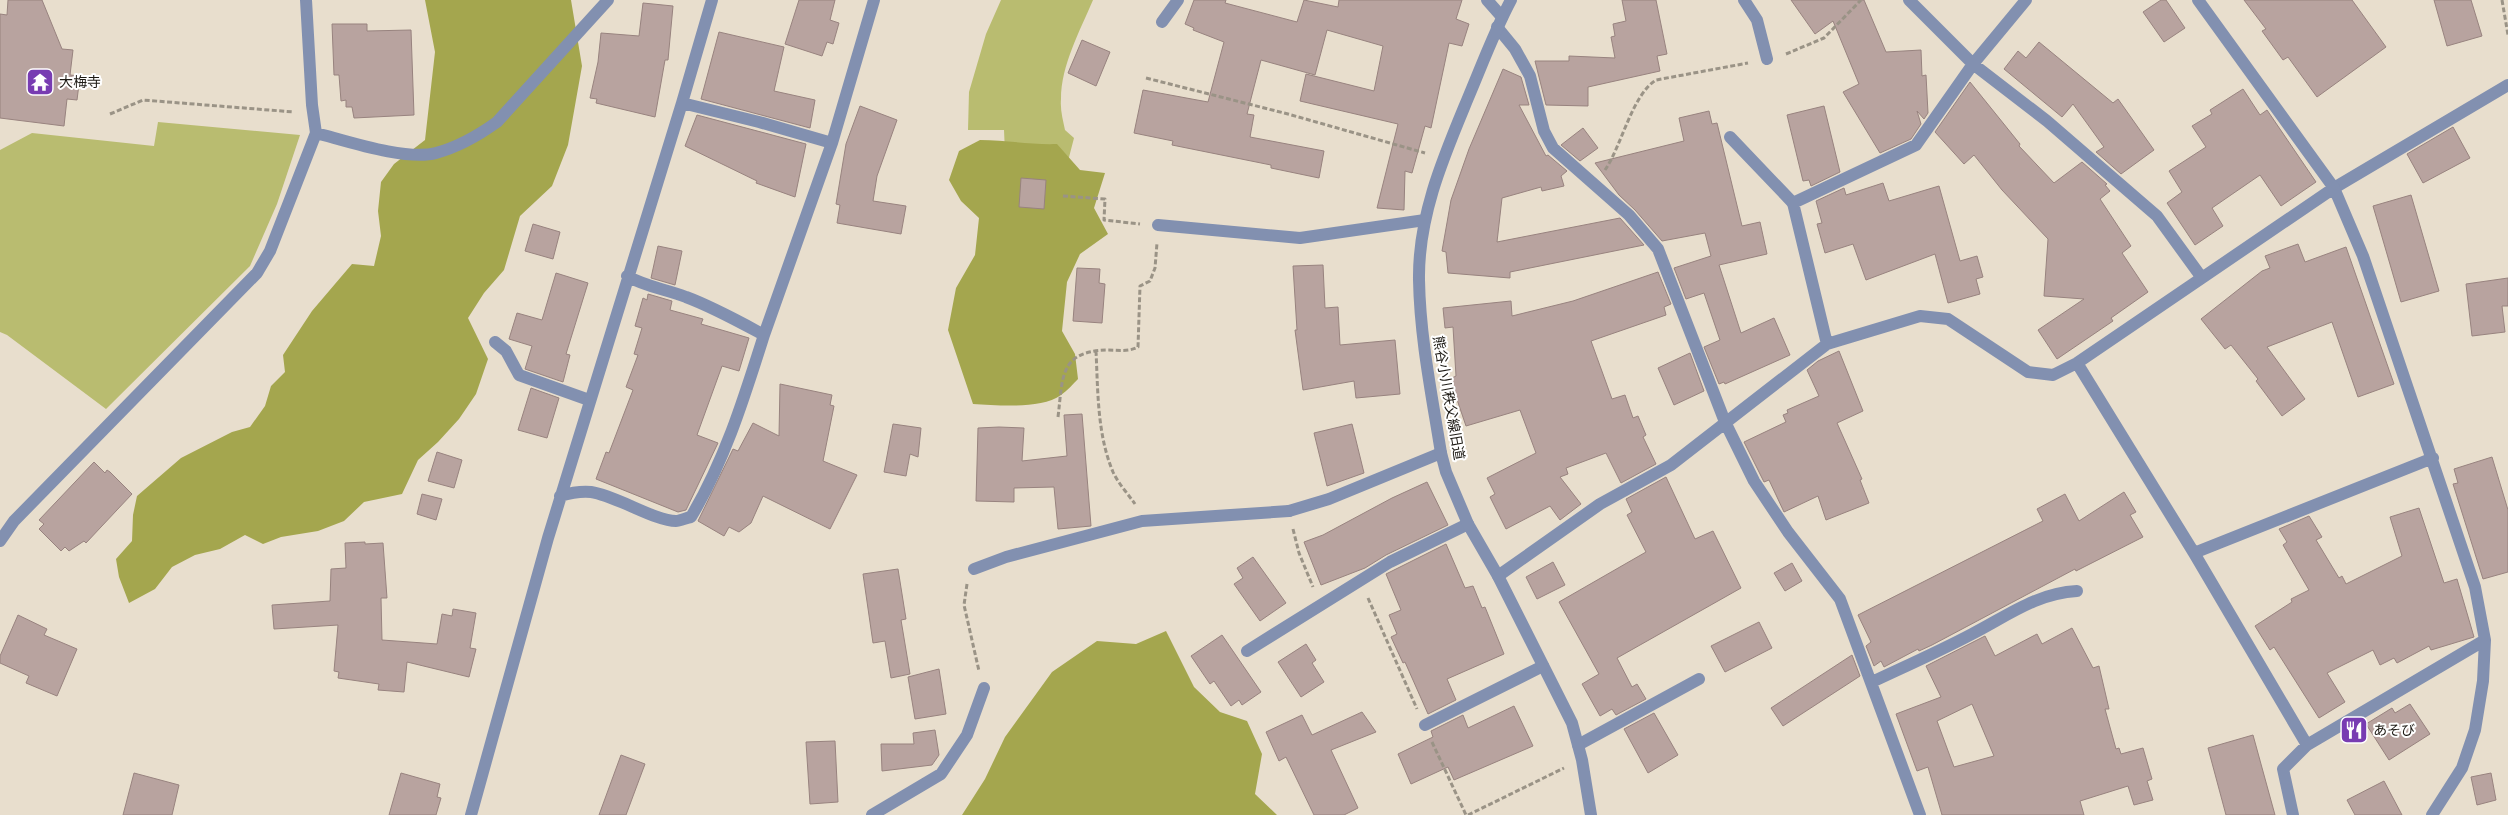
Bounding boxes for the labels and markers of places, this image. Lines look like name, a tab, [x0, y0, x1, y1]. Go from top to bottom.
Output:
temple icon: 大梅寺	[25, 67, 55, 97]
place label: 大梅寺	[59, 73, 101, 91]
restaurant icon: あそび	[2339, 715, 2369, 745]
place label: あそび	[2373, 721, 2415, 739]

